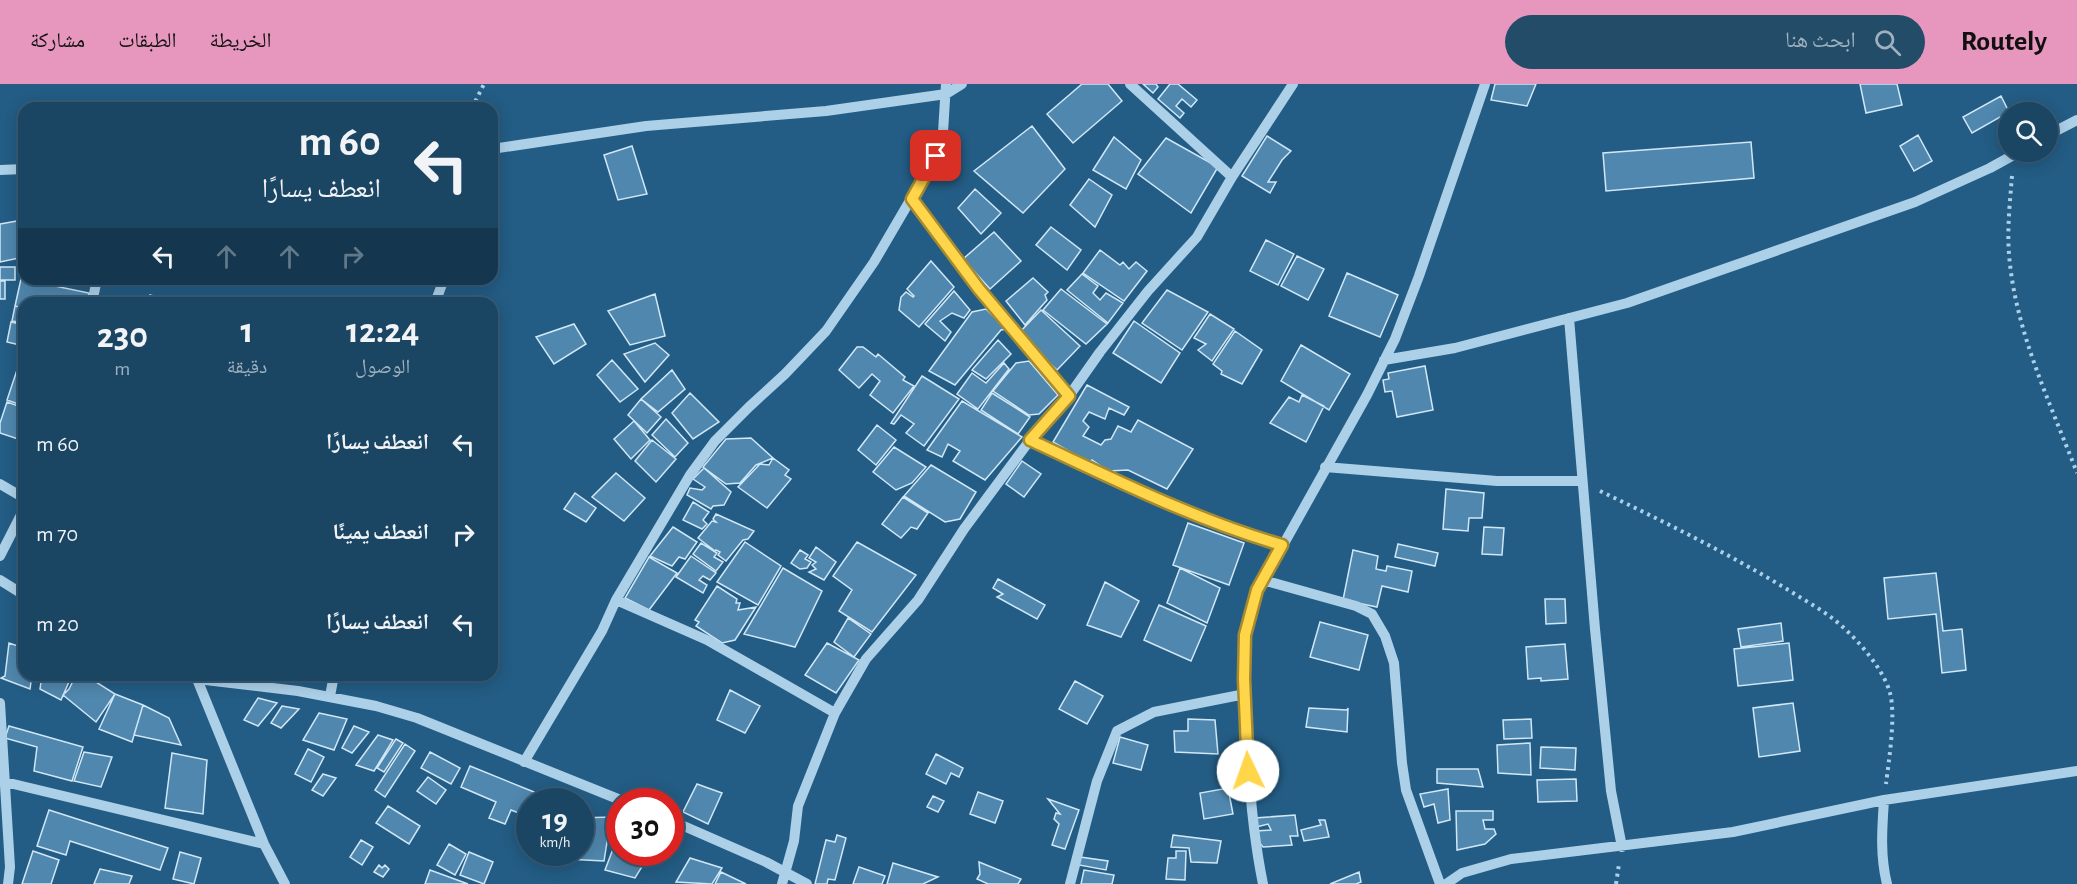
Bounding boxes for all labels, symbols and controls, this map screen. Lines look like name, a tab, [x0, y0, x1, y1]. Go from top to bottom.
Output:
search box	[1505, 15, 1925, 69]
icon: search	[1871, 26, 1904, 59]
text: Routely	[1961, 28, 2047, 56]
text: ابحث هنا	[1785, 29, 1856, 51]
text: مشاركة	[30, 30, 85, 51]
text: الطبقات	[118, 30, 177, 51]
text: الخريطة	[210, 30, 271, 51]
map controls	[1998, 102, 2058, 162]
button: search	[1998, 102, 2058, 162]
text: 60 m	[299, 121, 381, 163]
icon: left	[402, 126, 480, 204]
pin	[910, 130, 961, 181]
icon: arrive	[919, 139, 952, 172]
text: انعطف يسارًا	[262, 175, 381, 202]
icon: left	[147, 240, 180, 273]
icon: ahead	[210, 240, 243, 273]
icon: ahead	[273, 240, 306, 273]
icon: right	[336, 240, 369, 273]
text: 1	[241, 313, 254, 349]
text: 12:24	[346, 313, 419, 349]
text: 230	[97, 318, 148, 354]
text: دقيقة	[227, 357, 267, 377]
text: الوصول	[355, 357, 410, 377]
text: m	[114, 359, 130, 379]
icon: left	[447, 428, 480, 461]
text: انعطف يسارًا	[326, 431, 429, 453]
text: 60 m	[36, 433, 79, 455]
icon: right	[447, 518, 480, 551]
text: انعطف يمينًا	[332, 521, 429, 543]
text: 70 m	[36, 523, 78, 545]
icon: left	[447, 608, 480, 641]
text: انعطف يسارًا	[326, 611, 429, 633]
text: 20 m	[36, 613, 79, 635]
position arrow	[1216, 739, 1280, 803]
speed limit sign: 30	[606, 788, 684, 866]
text: 19	[542, 805, 568, 835]
text: km/h	[540, 835, 570, 850]

